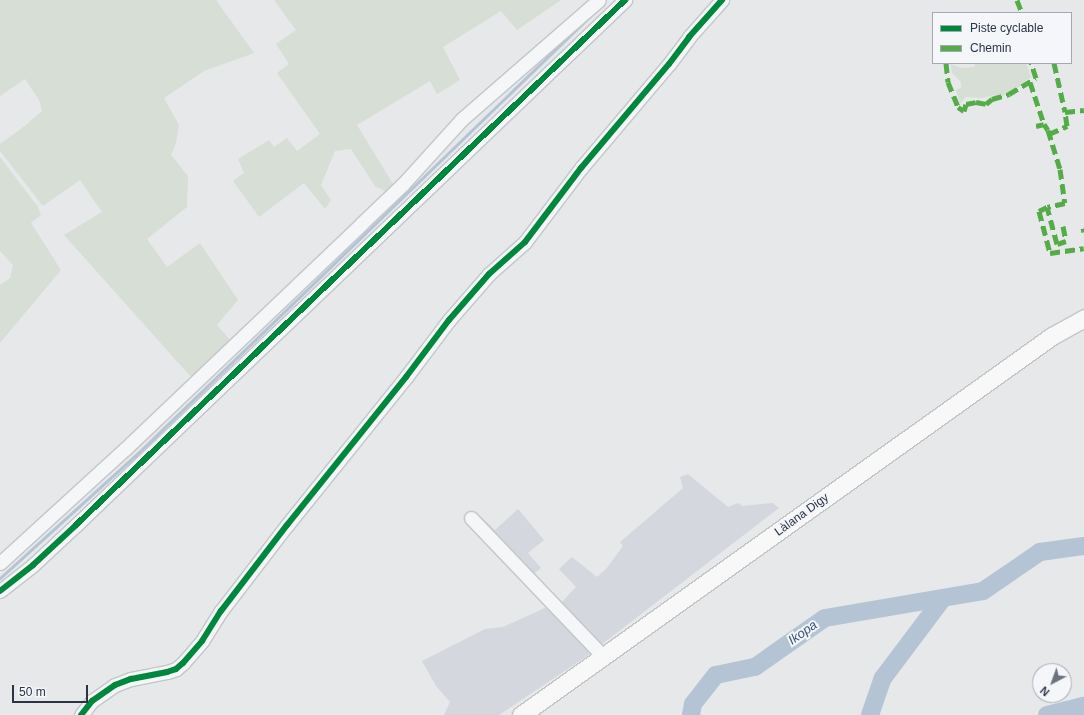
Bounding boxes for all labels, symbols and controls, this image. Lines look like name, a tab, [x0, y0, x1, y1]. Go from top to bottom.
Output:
legend	[932, 12, 1072, 64]
text: Piste cyclable	[970, 21, 1043, 35]
text: Chemin	[970, 41, 1011, 55]
street label: Làlana Digy	[772, 491, 832, 539]
water label: Ikopa	[786, 617, 820, 649]
north arrow	[1032, 663, 1072, 703]
scale bar	[14, 677, 90, 703]
text: N	[1038, 684, 1052, 698]
text: 50 m	[19, 685, 46, 699]

